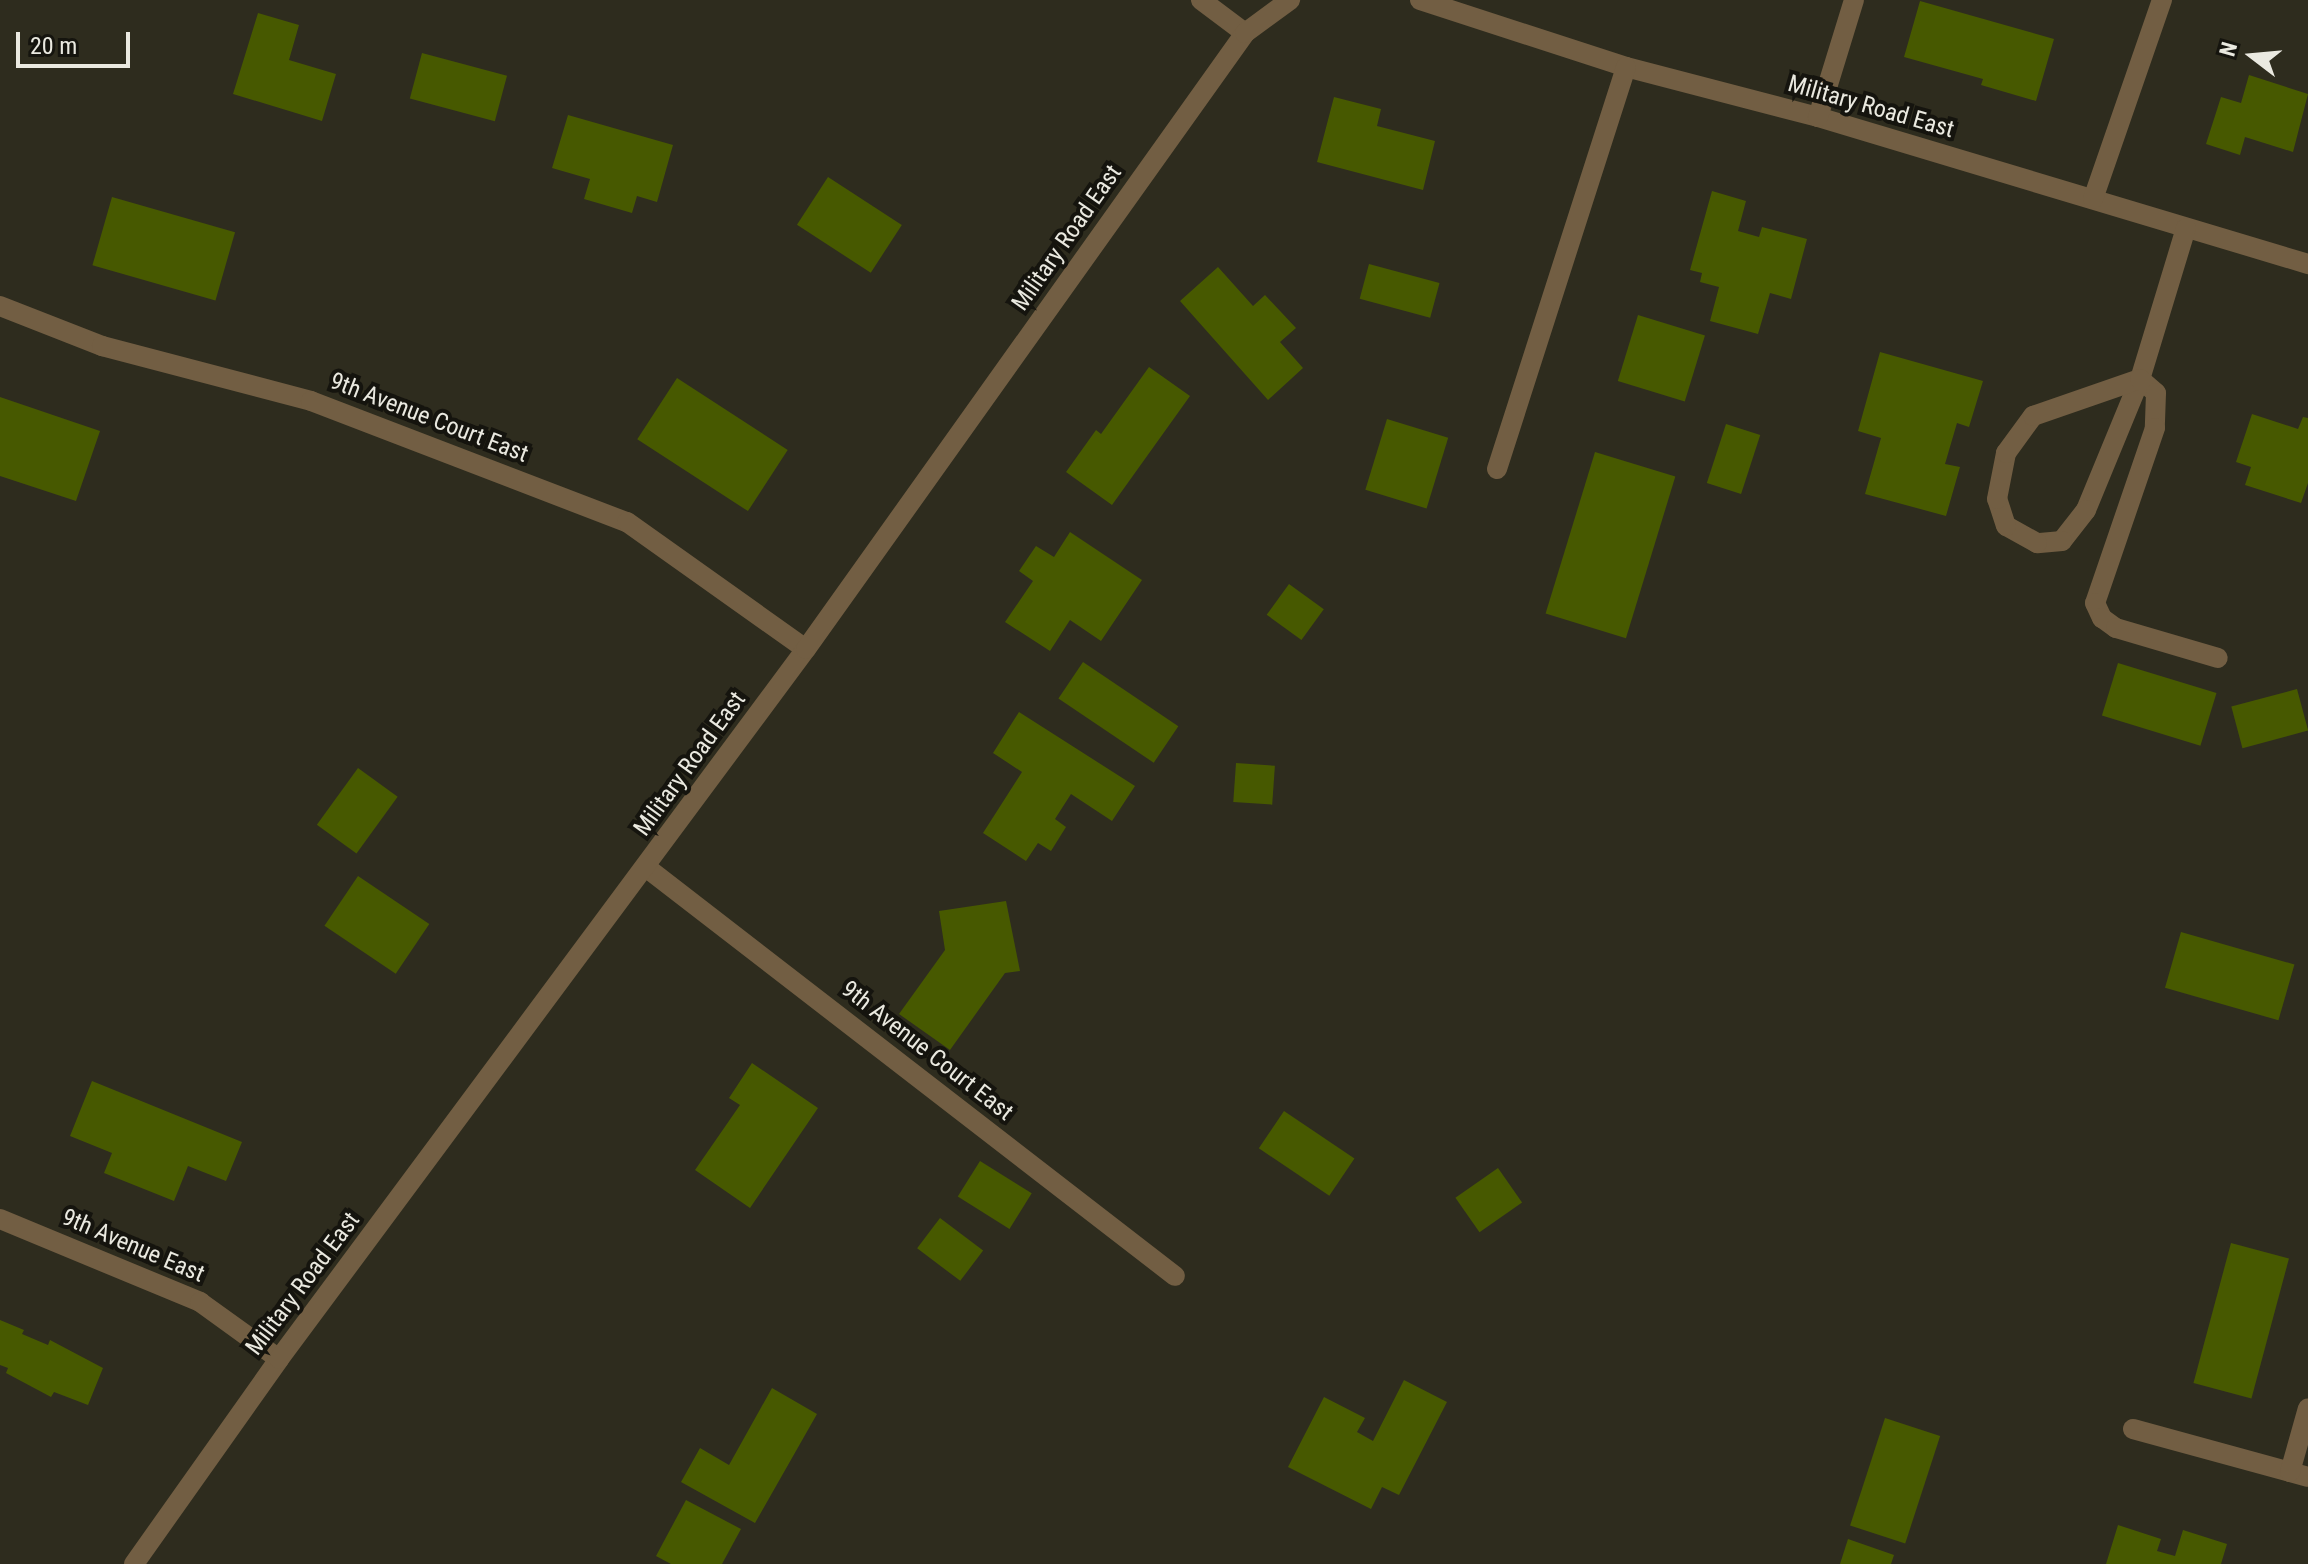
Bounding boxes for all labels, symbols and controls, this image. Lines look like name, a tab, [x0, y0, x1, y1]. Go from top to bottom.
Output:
scale bar	[20, 16, 134, 66]
north arrow	[2212, 16, 2292, 96]
text: 20 m	[30, 32, 77, 60]
text: N	[2215, 39, 2242, 59]
street label: Military Road East	[1785, 70, 1957, 144]
street label: Military Road East	[1006, 160, 1128, 316]
street label: 9th Avenue Court East	[326, 367, 532, 469]
street label: Military Road East	[628, 686, 752, 842]
street label: 9th Avenue Court East	[835, 975, 1019, 1127]
street label: 9th Avenue East	[57, 1203, 209, 1289]
street label: Military Road East	[240, 1207, 366, 1361]

